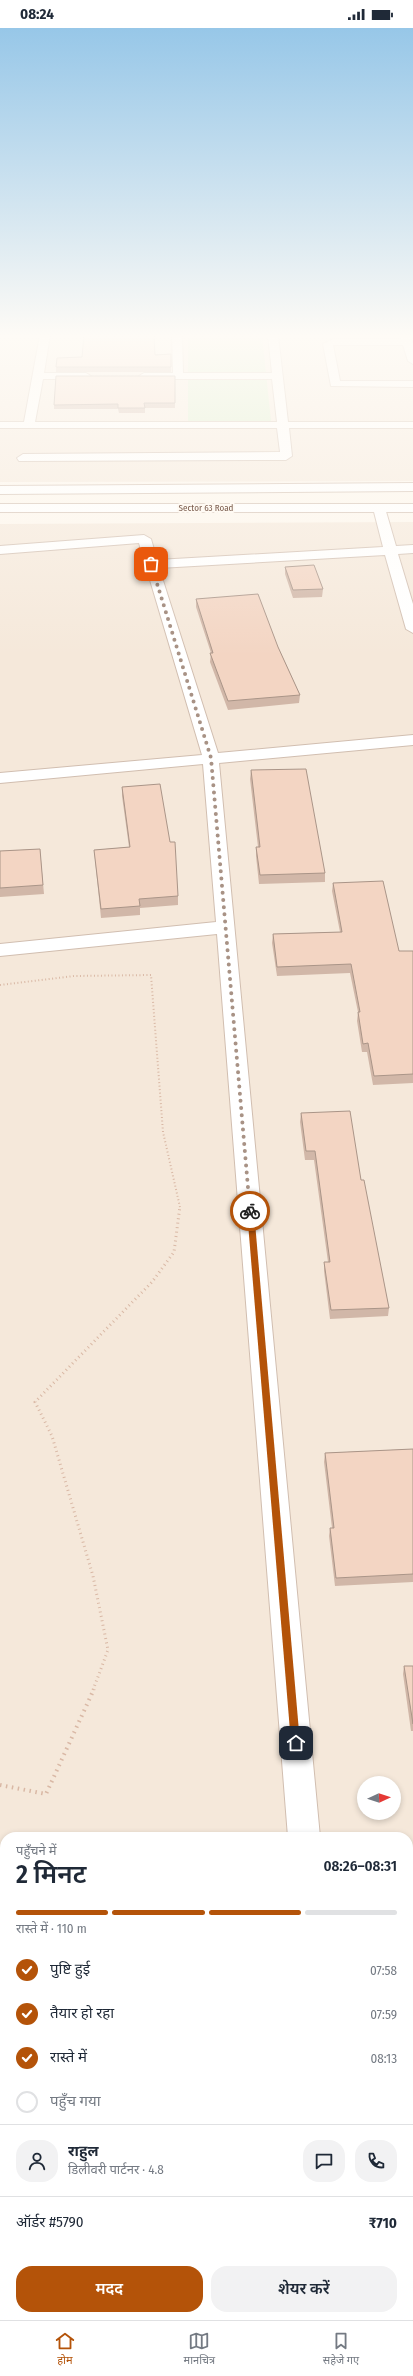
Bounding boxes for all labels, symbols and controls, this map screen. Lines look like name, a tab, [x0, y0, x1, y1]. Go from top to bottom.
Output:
text: 08:24	[20, 5, 54, 23]
street label: Sector 63 Road	[179, 503, 234, 513]
pin	[134, 547, 168, 581]
icon: bag	[140, 553, 162, 575]
courier	[230, 1191, 270, 1231]
icon: bike	[239, 1200, 261, 1222]
pin	[279, 1726, 313, 1760]
icon: home	[285, 1732, 307, 1754]
north arrow	[357, 1776, 401, 1820]
map controls	[357, 1776, 401, 1820]
text: पहुँचने में	[16, 1843, 57, 1858]
text: 08:26–08:31	[323, 1857, 397, 1875]
text: 2 मिनट	[16, 1859, 86, 1890]
text: रास्ते में · 110 m	[16, 1921, 87, 1936]
icon: check	[16, 1959, 38, 1981]
text: पुष्टि हुई	[50, 1960, 90, 1978]
text: 07:58	[370, 1963, 397, 1978]
icon: check	[16, 2003, 38, 2025]
text: तैयार हो रहा	[50, 2004, 114, 2022]
text: 07:59	[370, 2007, 397, 2022]
icon: check	[16, 2047, 38, 2069]
text: रास्ते में	[50, 2048, 87, 2066]
text: 08:13	[371, 2051, 397, 2066]
text: पहुँच गया	[50, 2092, 101, 2110]
button: person	[16, 2140, 58, 2182]
button: chat	[303, 2140, 345, 2182]
button: phone	[355, 2140, 397, 2182]
text: राहुल	[68, 2142, 99, 2160]
text: डिलीवरी पार्टनर · 4.8	[68, 2162, 164, 2177]
text: ऑर्डर #5790	[16, 2213, 84, 2231]
text: ₹710	[369, 2214, 397, 2232]
button: मदद	[16, 2266, 203, 2312]
button: शेयर करें	[211, 2266, 397, 2312]
tab: होम	[54, 2330, 76, 2368]
tab: मानचित्र	[184, 2330, 215, 2368]
tab: सहेजे गए	[323, 2330, 359, 2368]

